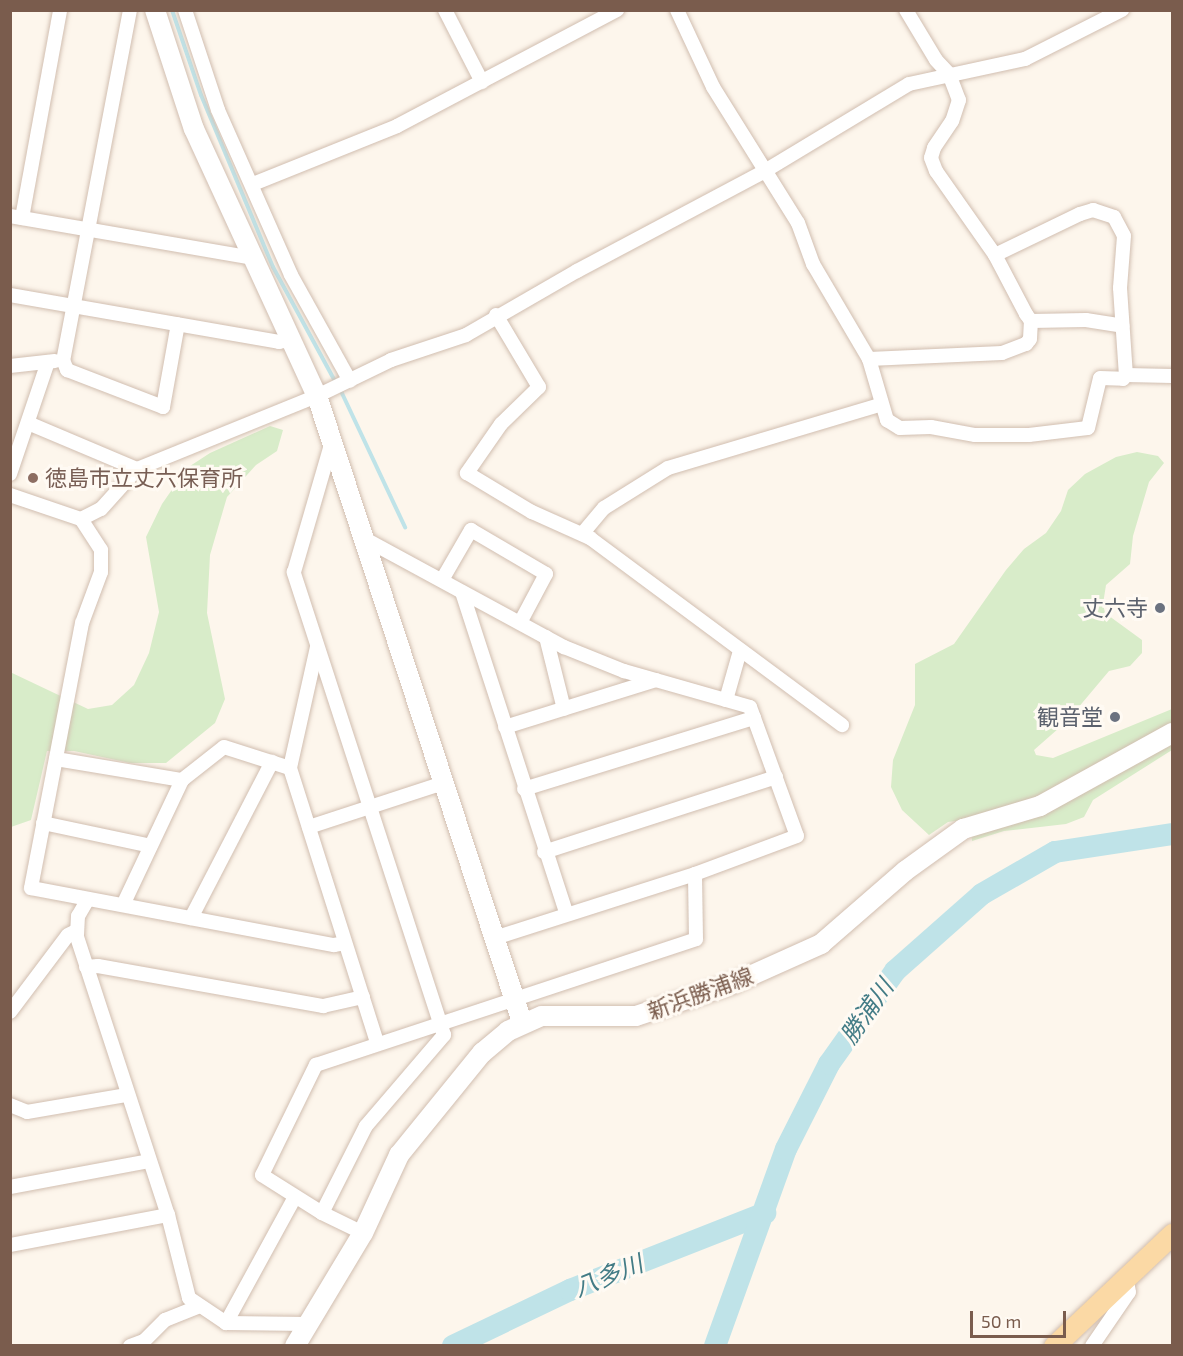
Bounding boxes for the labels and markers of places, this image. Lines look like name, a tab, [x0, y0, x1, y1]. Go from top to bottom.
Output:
place label: 徳島市立丈六保育所	[45, 465, 243, 491]
marker: 徳島市立丈六保育所	[26, 471, 40, 485]
place label: 丈六寺	[1082, 595, 1148, 621]
marker: 丈六寺	[1153, 601, 1167, 615]
place label: 観音堂	[1037, 704, 1103, 730]
marker: 観音堂	[1108, 710, 1122, 724]

